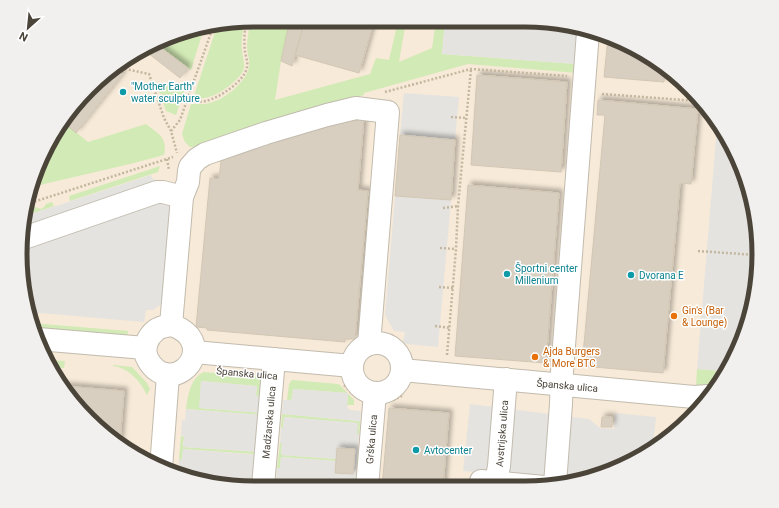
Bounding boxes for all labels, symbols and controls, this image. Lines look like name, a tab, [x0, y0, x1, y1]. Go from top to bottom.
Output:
north arrow	[8, 8, 48, 48]
text: N	[17, 29, 30, 44]
place label: "Mother Earth" water sculpture	[131, 81, 200, 104]
marker: "Mother Earth" water sculpture	[118, 87, 128, 97]
place label: Športni center Millenium	[515, 262, 578, 286]
marker: Športni center Millenium	[502, 269, 512, 279]
marker: Dvorana E	[626, 270, 636, 280]
place label: Dvorana E	[639, 270, 684, 281]
place label: Gin's (Bar & Lounge)	[682, 305, 727, 329]
marker: Gin's (Bar & Lounge)	[669, 311, 679, 321]
place label: Ajda Burgers & More BTC	[543, 346, 600, 369]
marker: Ajda Burgers & More BTC	[530, 352, 540, 362]
street label: Španska ulica	[216, 364, 278, 382]
street label: Španska ulica	[536, 376, 599, 394]
street label: Madžarska ulica	[260, 385, 278, 459]
street label: Avstrijska ulica	[494, 400, 510, 467]
street label: Grška ulica	[364, 414, 379, 464]
marker: Avtocenter	[411, 445, 421, 455]
place label: Avtocenter	[424, 445, 473, 456]

